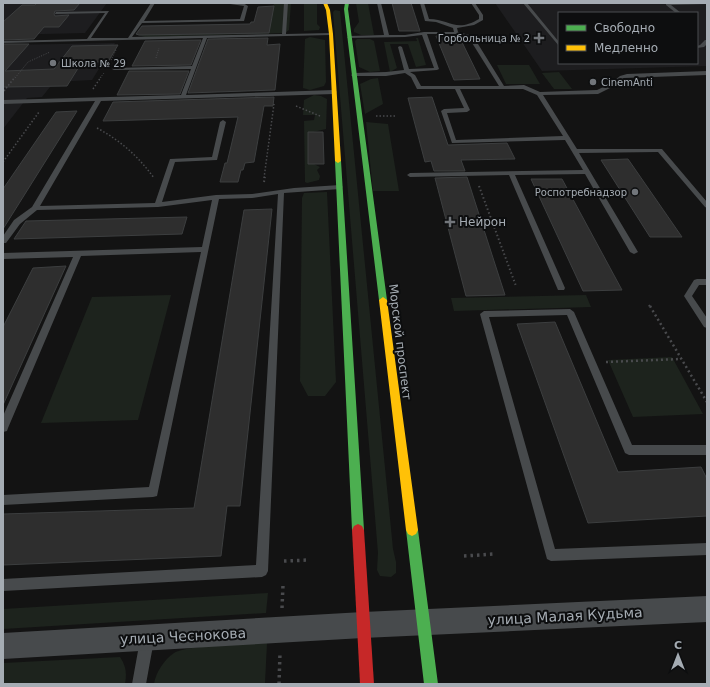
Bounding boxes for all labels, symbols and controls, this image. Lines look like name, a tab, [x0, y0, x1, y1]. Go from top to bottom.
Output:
legend	[558, 12, 698, 64]
text: Свободно	[594, 21, 655, 35]
marker: Горбольница № 2	[533, 32, 545, 44]
place label: Горбольница № 2	[438, 33, 530, 44]
text: Медленно	[594, 41, 658, 55]
marker: Школа № 29	[48, 58, 58, 68]
place label: Школа № 29	[61, 58, 126, 69]
marker: CinemAnti	[588, 77, 598, 87]
place label: CinemAnti	[601, 77, 653, 88]
place label: Роспотребнадзор	[535, 187, 627, 198]
marker: Роспотребнадзор	[630, 187, 640, 197]
place label: Нейрон	[459, 215, 506, 229]
marker: Нейрон	[444, 216, 456, 228]
street label: Морской проспект	[386, 283, 414, 401]
street label: улица Малая Кудьма	[487, 604, 643, 628]
street label: улица Чеснокова	[119, 625, 247, 647]
north arrow	[658, 635, 698, 675]
text: С	[674, 639, 682, 652]

